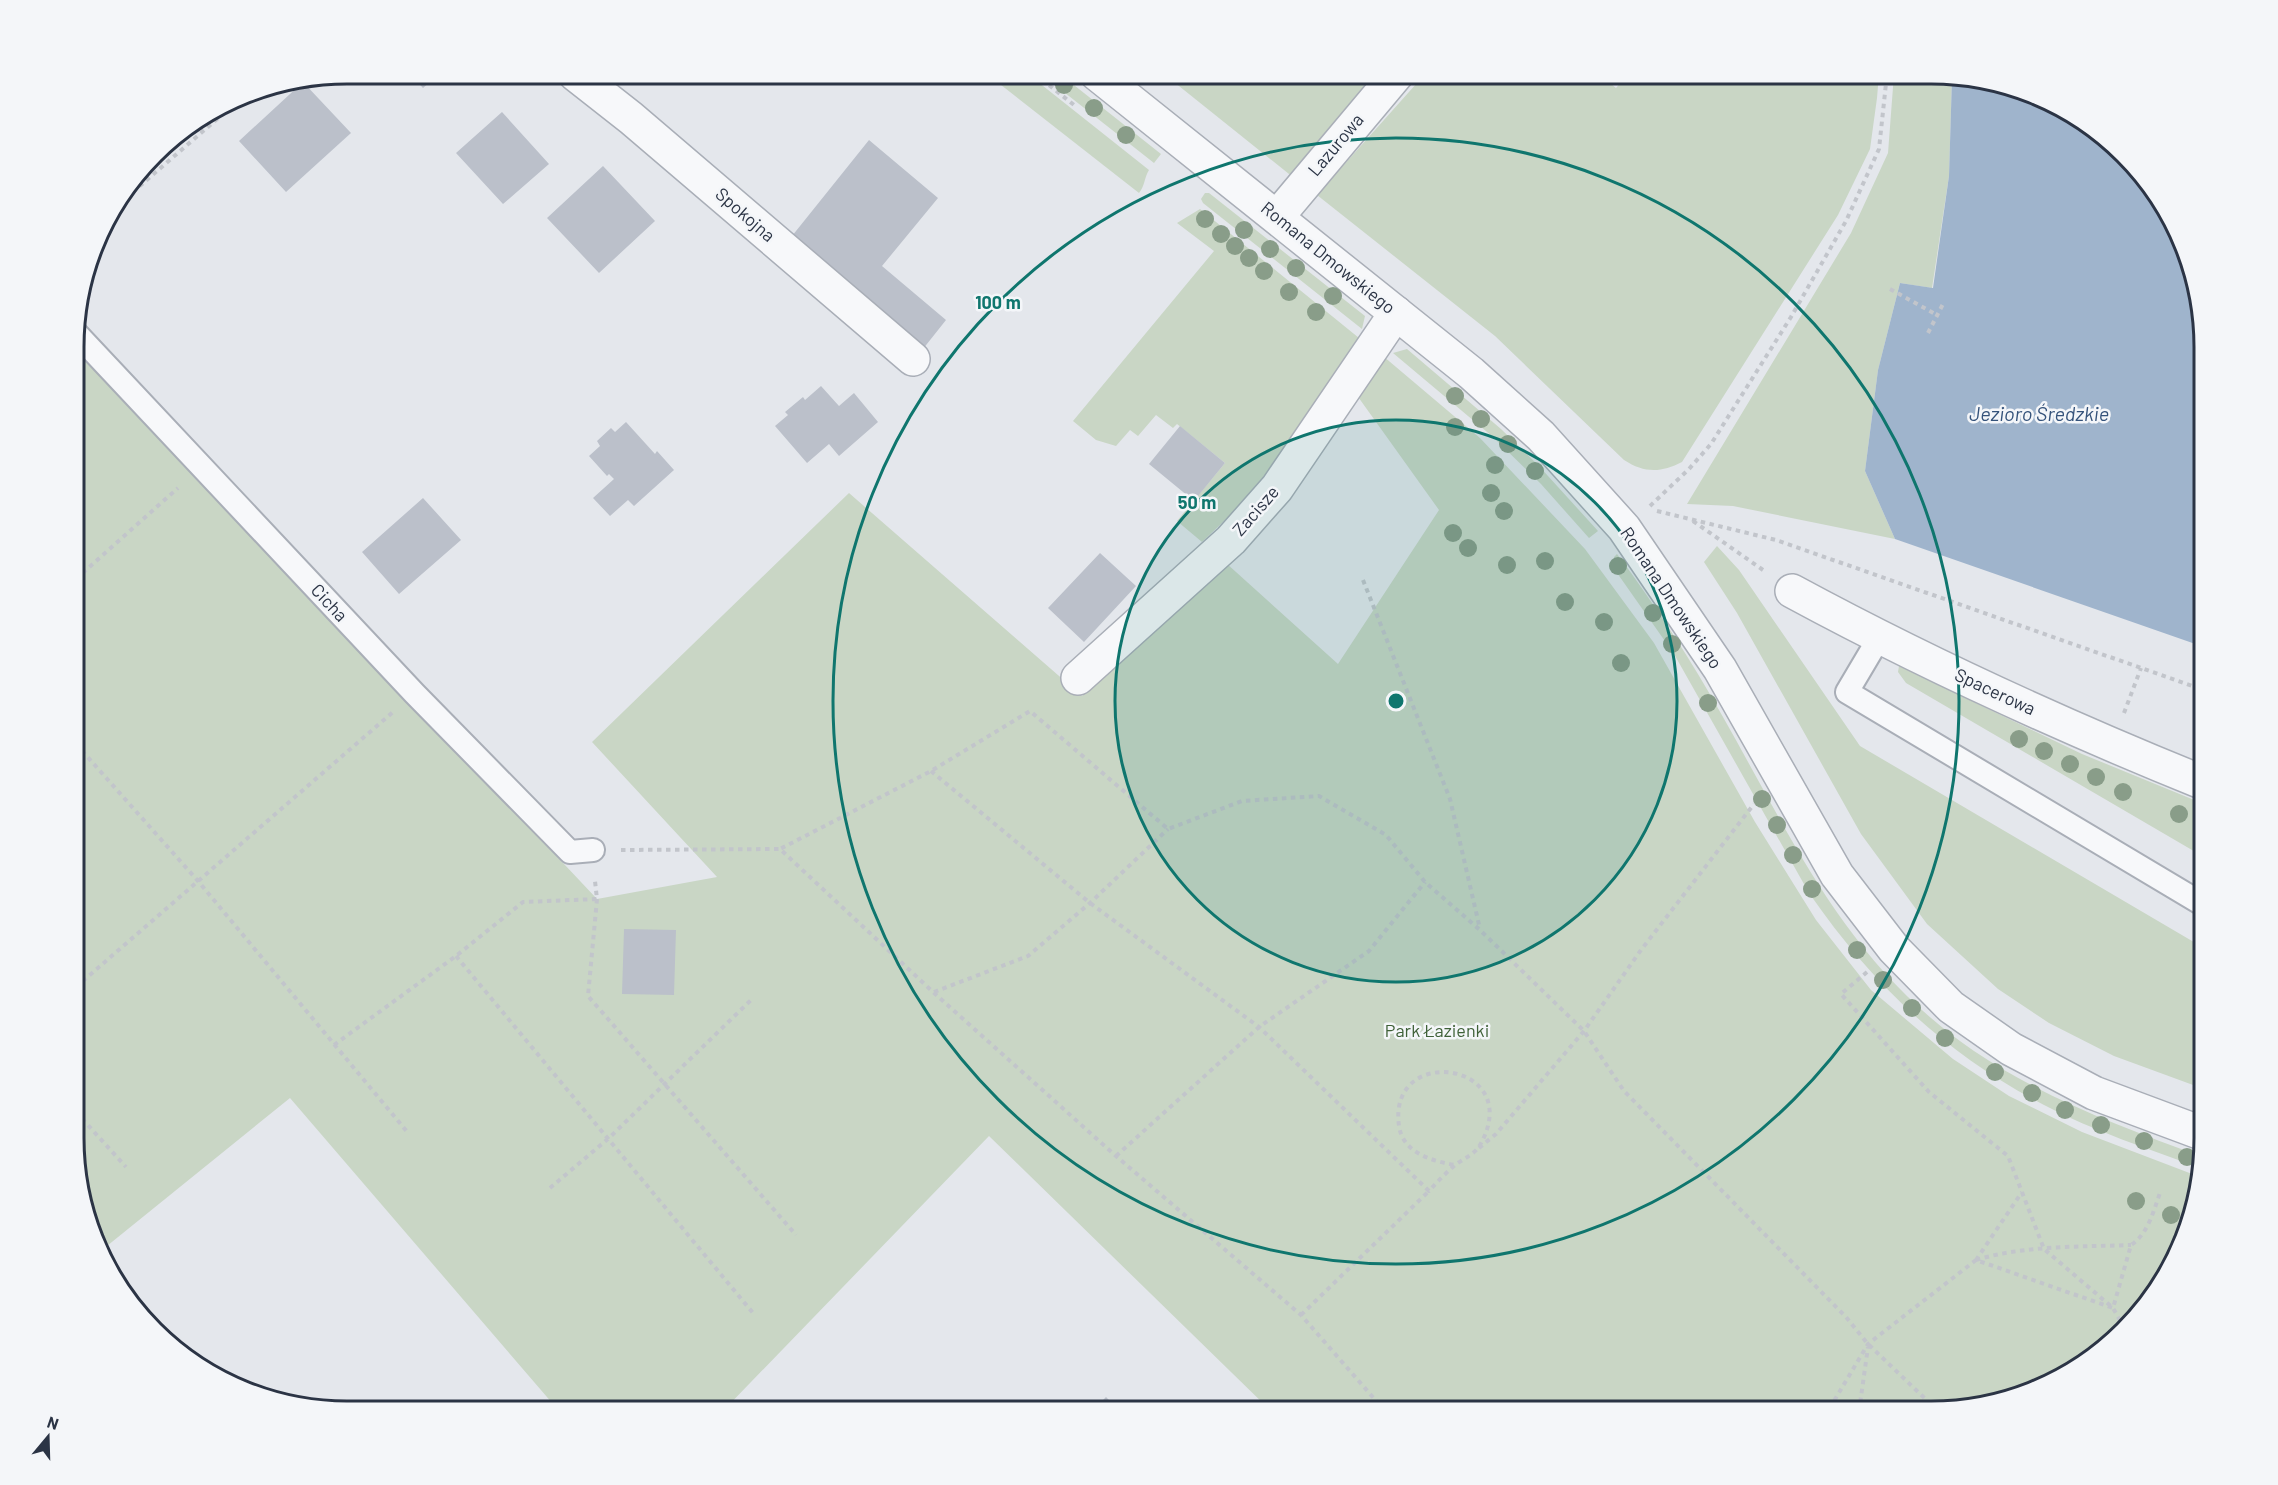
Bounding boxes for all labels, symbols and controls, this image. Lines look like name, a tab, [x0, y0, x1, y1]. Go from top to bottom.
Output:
street label: Lazurowa	[1303, 109, 1368, 180]
street label: Spokojna	[711, 182, 780, 246]
street label: Romana Dmowskiego	[1257, 196, 1400, 318]
text: 100 m	[975, 291, 1021, 313]
water label: Jezioro Średzkie	[1969, 401, 2109, 425]
street label: Zacisze	[1227, 481, 1283, 540]
text: 50 m	[1178, 491, 1216, 513]
street label: Romana Dmowskiego	[1616, 522, 1727, 673]
street label: Cicha	[307, 579, 353, 626]
street label: Spacerowa	[1952, 663, 2039, 719]
centre of rings	[1386, 691, 1406, 711]
park label: Park Łazienki	[1385, 1019, 1489, 1041]
north arrow	[18, 1407, 78, 1467]
text: N	[45, 1412, 61, 1433]

